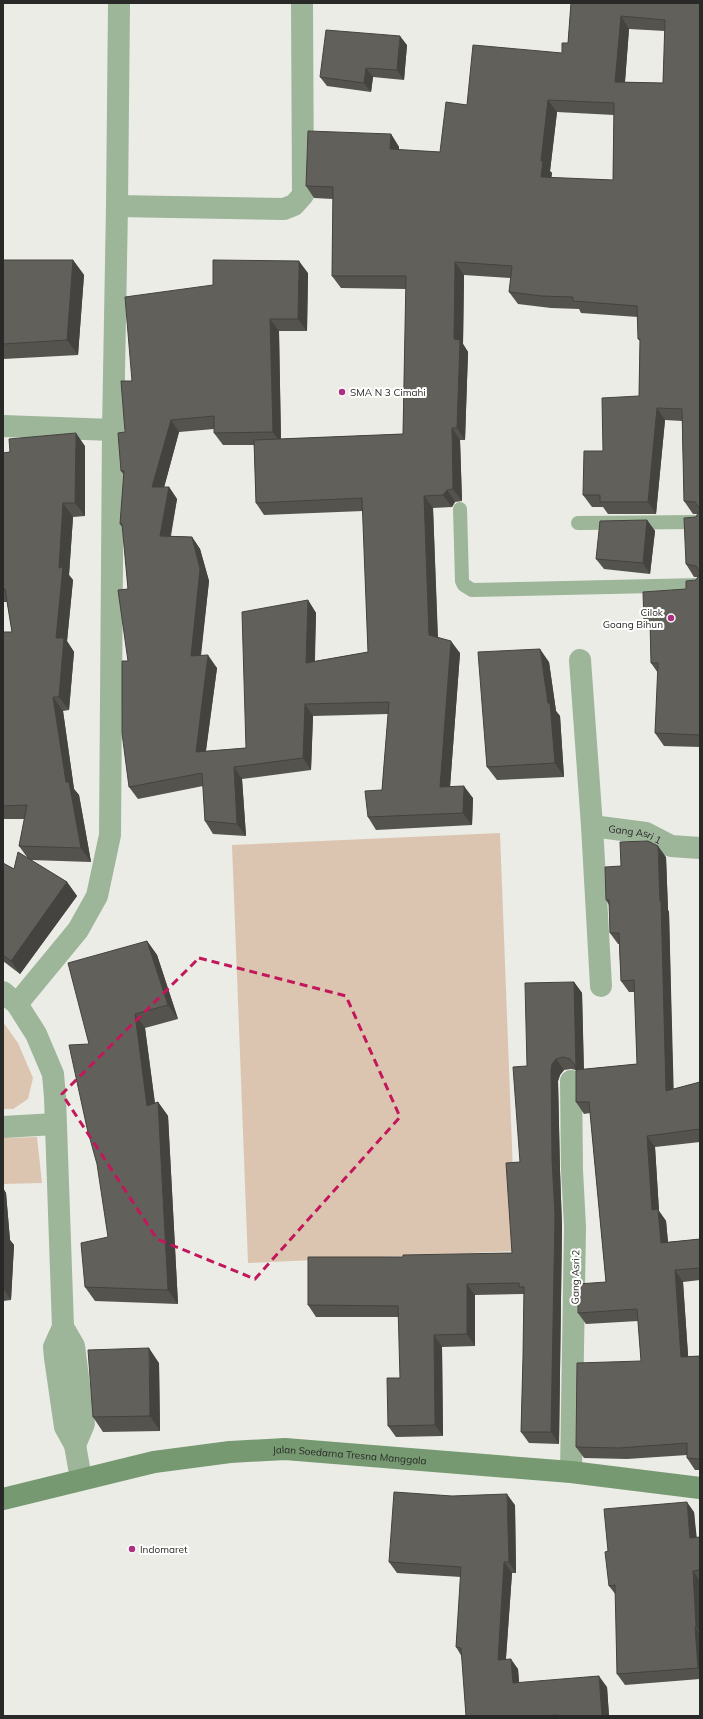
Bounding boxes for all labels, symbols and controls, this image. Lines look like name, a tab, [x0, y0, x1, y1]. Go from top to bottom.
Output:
place label: SMA N 3 Cimahi	[350, 386, 426, 399]
marker: SMA N 3 Cimahi	[337, 387, 347, 397]
place label: Cilok Goang Bihun	[603, 606, 664, 631]
marker: Cilok Goang Bihun	[666, 613, 676, 623]
street label: Gang Asri 1	[608, 822, 664, 847]
street label: Gang Asri 2	[569, 1250, 582, 1304]
street label: Jalan Soedarna Tresna Manggala	[272, 1443, 427, 1467]
place label: Indomaret	[140, 1543, 188, 1556]
marker: Indomaret	[127, 1544, 137, 1554]

